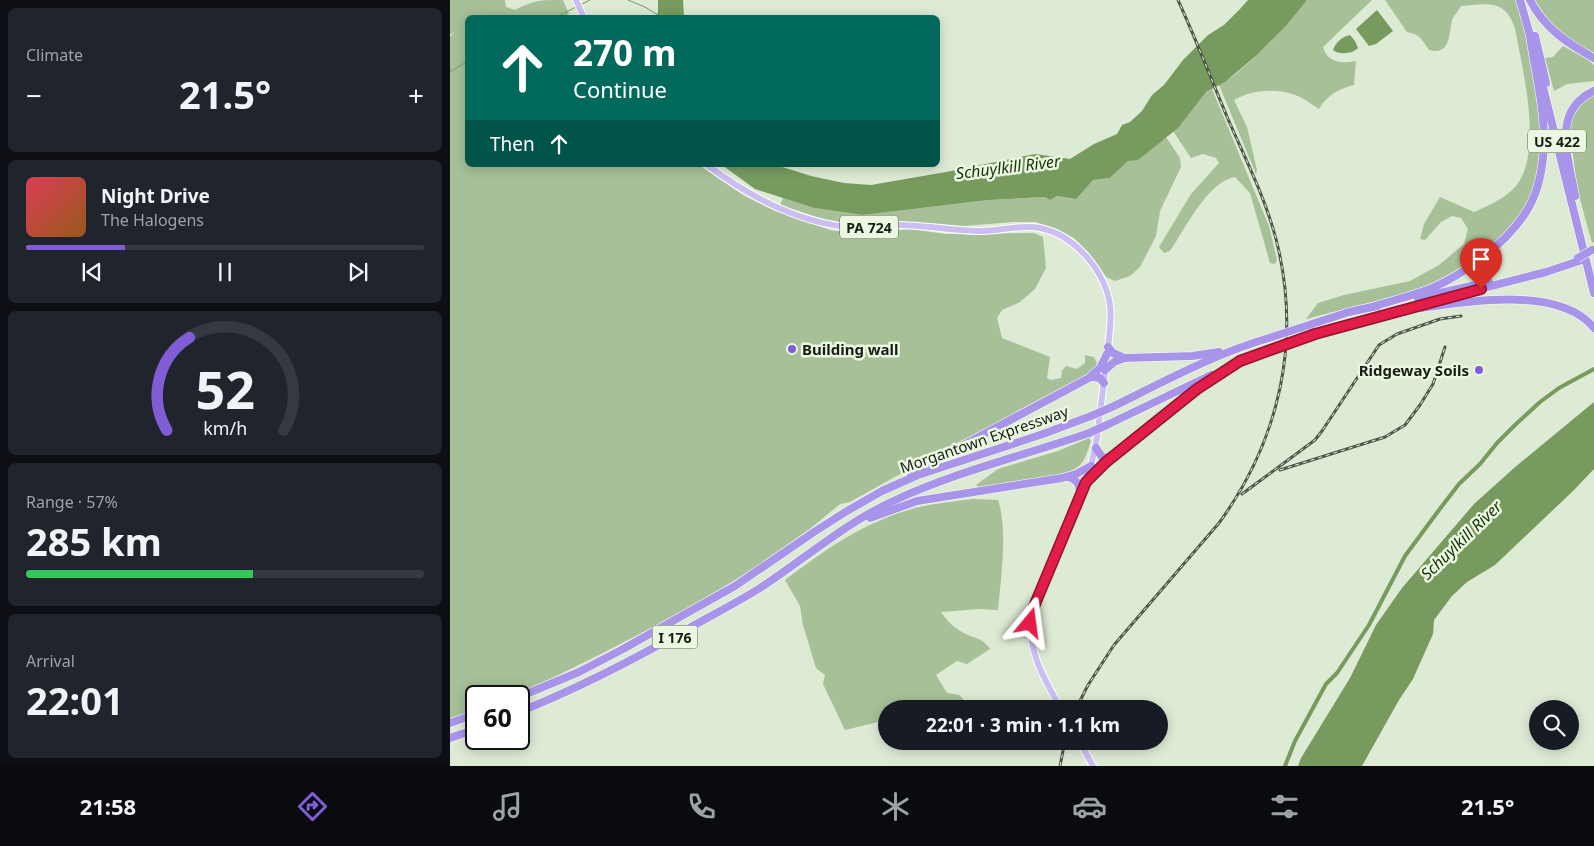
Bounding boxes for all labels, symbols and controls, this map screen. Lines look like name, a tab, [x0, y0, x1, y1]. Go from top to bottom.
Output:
text: 270 m	[573, 29, 676, 76]
icon: ahead	[490, 35, 555, 100]
text: Climate	[26, 44, 83, 66]
text: 21.5°	[179, 68, 271, 120]
text: Continue	[573, 74, 667, 104]
text: −	[26, 76, 42, 114]
text: +	[408, 76, 424, 114]
icon: ahead	[545, 130, 573, 158]
road number: US 422	[1528, 130, 1586, 152]
text: Then	[490, 131, 535, 157]
water label: Schuylkill River	[955, 150, 1062, 184]
text: Night Drive	[101, 183, 210, 209]
text: The Halogens	[101, 209, 204, 231]
road number: PA 724	[840, 216, 898, 238]
pin	[1460, 238, 1502, 289]
icon: arrive	[1467, 245, 1495, 273]
icon: previous	[78, 258, 106, 286]
icon: pause	[211, 258, 239, 286]
icon: next	[344, 258, 372, 286]
place label: Building wall	[802, 339, 899, 359]
marker: Building wall	[786, 343, 798, 355]
text: 52	[195, 353, 255, 424]
place label: Ridgeway Soils	[1359, 360, 1469, 380]
marker: Ridgeway Soils	[1473, 364, 1485, 376]
street label: Morgantown Expressway	[897, 401, 1071, 477]
text: km/h	[203, 416, 247, 440]
text: Range · 57%	[26, 491, 118, 513]
water label: Schuylkill River	[1416, 495, 1507, 584]
text: 285 km	[26, 515, 162, 567]
position arrow	[1003, 596, 1055, 648]
road number: I 176	[652, 626, 698, 649]
text: Arrival	[26, 650, 75, 672]
text: 22:01	[26, 674, 124, 726]
speed limit sign: 60	[465, 685, 530, 750]
map controls	[1529, 700, 1579, 750]
button: search	[1529, 700, 1579, 750]
text: 22:01 · 3 min · 1.1 km	[926, 712, 1120, 738]
icon: directions	[295, 789, 330, 824]
icon: music	[490, 789, 525, 824]
icon: phone	[684, 789, 719, 824]
icon: climate	[878, 789, 913, 824]
icon: car	[1072, 789, 1107, 824]
icon: filters	[1267, 789, 1302, 824]
text: 21:58	[80, 791, 136, 821]
text: 21.5°	[1461, 791, 1514, 821]

